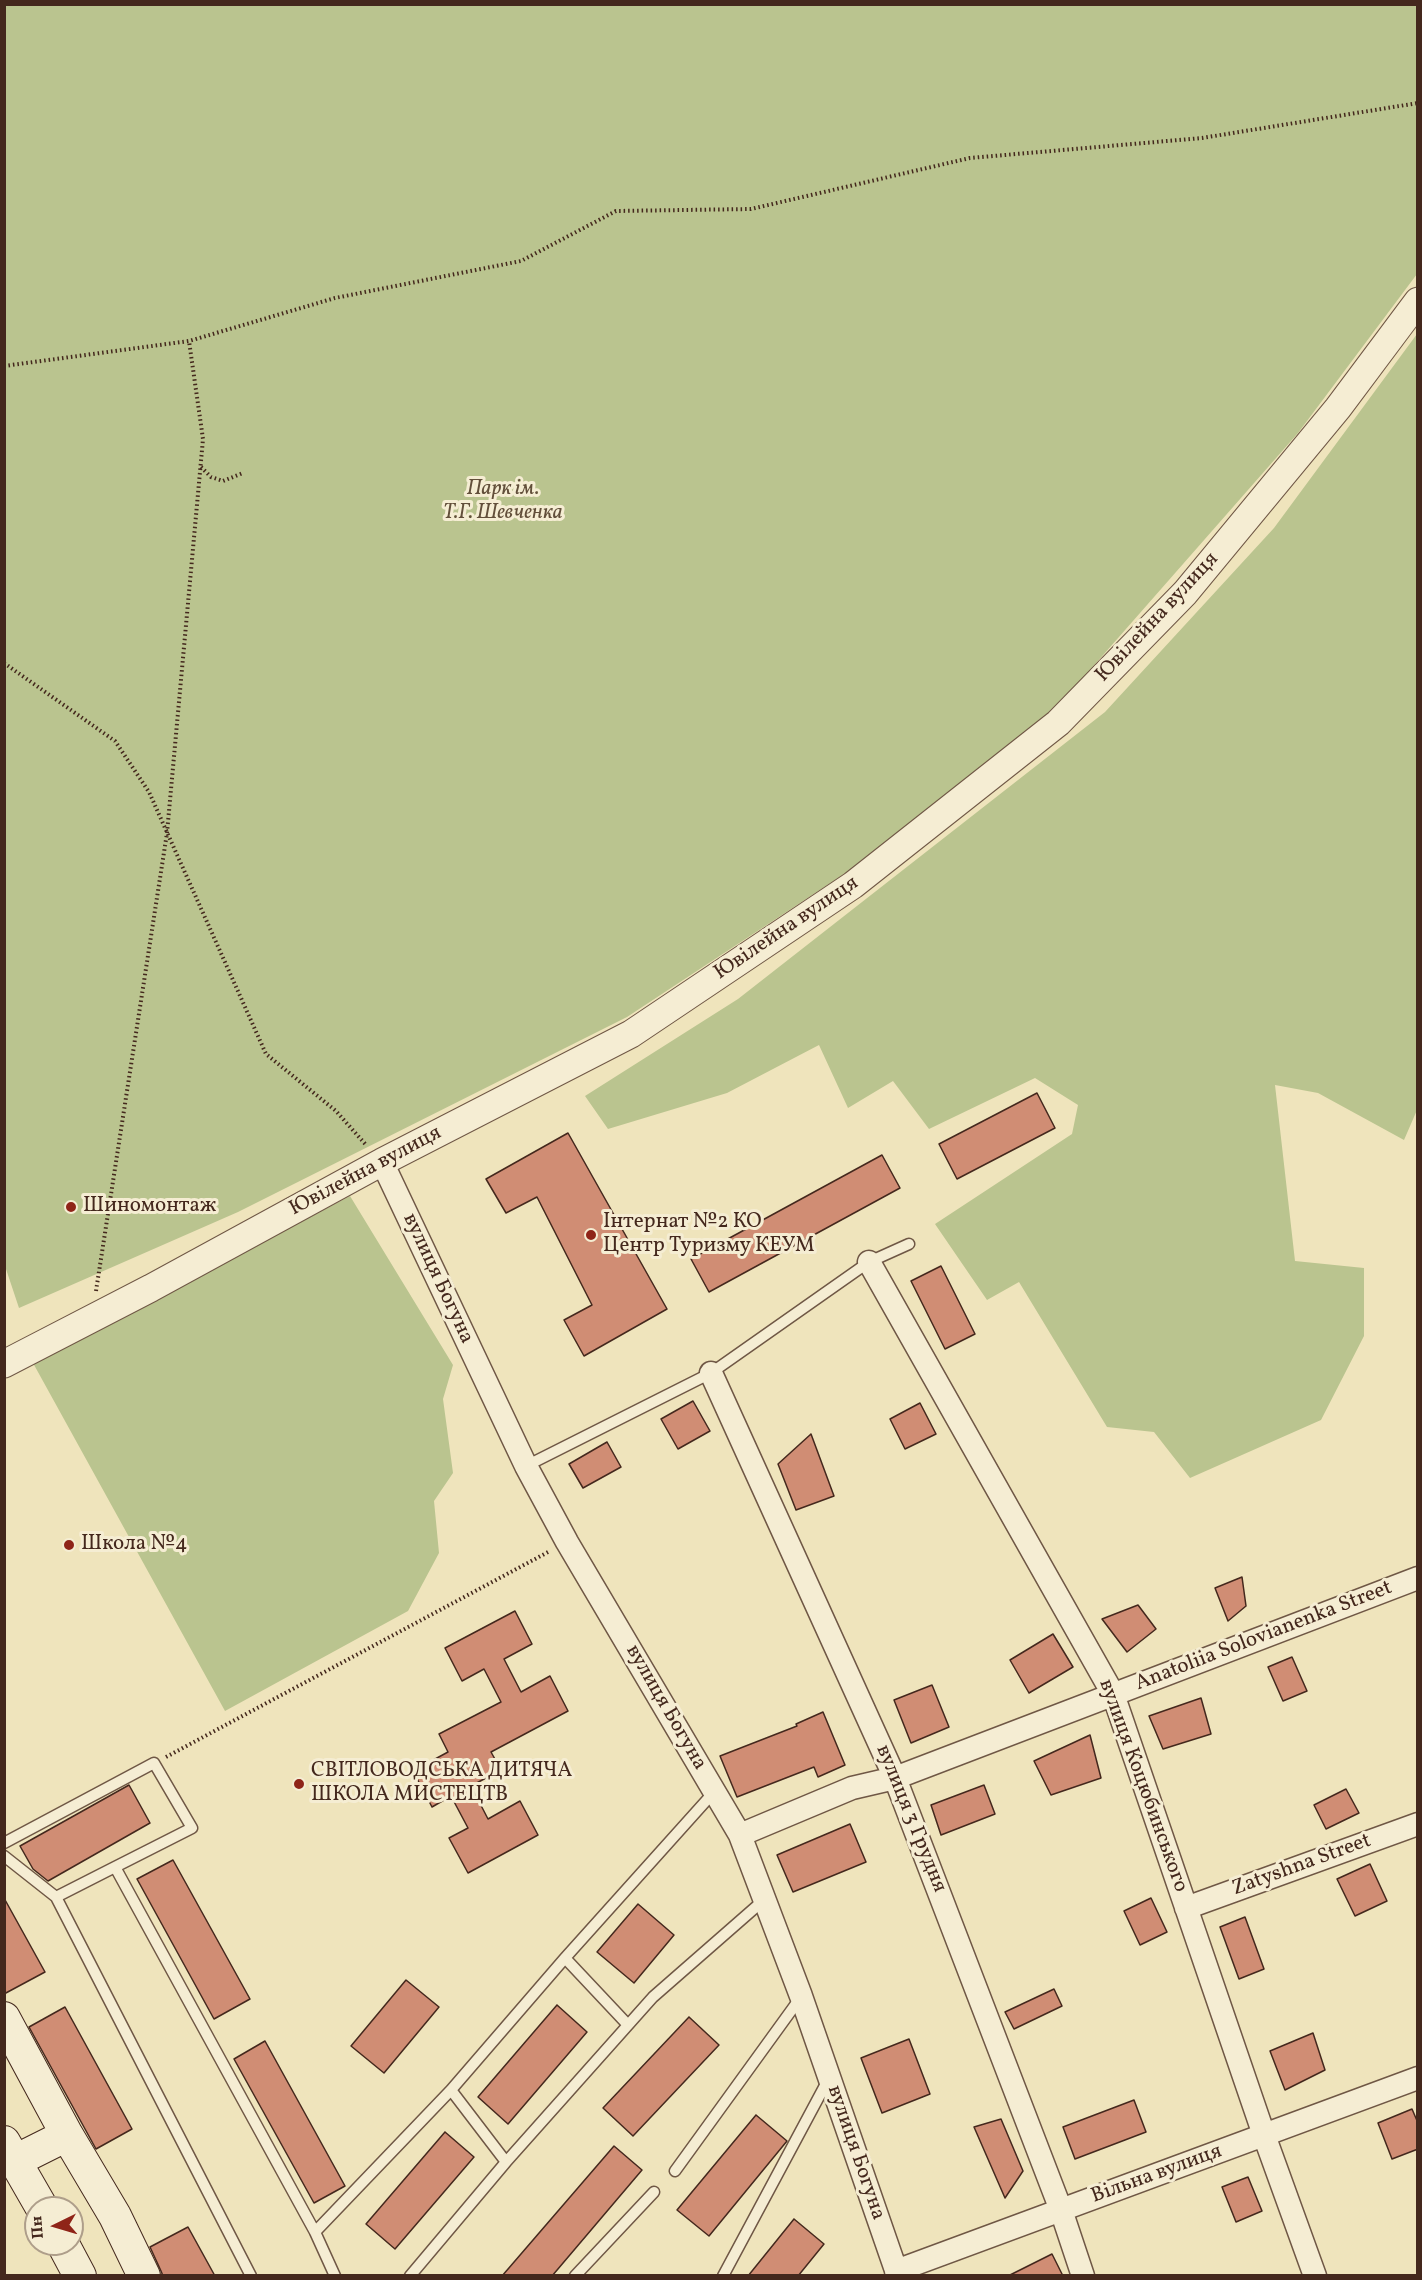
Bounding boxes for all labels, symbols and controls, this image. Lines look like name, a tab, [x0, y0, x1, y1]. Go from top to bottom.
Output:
park label: Парк ім. Т.Г. Шевченка	[443, 477, 563, 527]
street label: Ювілейна вулиця	[1091, 548, 1225, 688]
street label: Ювілейна вулиця	[710, 871, 864, 987]
street label: Ювілейна вулиця	[286, 1121, 446, 1223]
place label: Шиномонтаж	[83, 1194, 216, 1220]
marker: Шиномонтаж	[64, 1200, 78, 1214]
street label: вулиця Богуна	[396, 1210, 478, 1348]
place label: Інтернат №2 КО Центр Туризму КЕУМ	[603, 1210, 815, 1260]
marker: Інтернат №2 КО Центр Туризму КЕУМ	[584, 1228, 598, 1242]
place label: Школа №4	[81, 1532, 187, 1558]
marker: Школа №4	[62, 1538, 76, 1552]
street label: Anatoliia Solovianenka Street	[1132, 1576, 1396, 1698]
street label: вулиця Богуна	[619, 1641, 711, 1775]
street label: вулиця Коцюбинського	[1092, 1676, 1192, 1896]
street label: вулиця 3 Грудня	[869, 1741, 951, 1897]
place label: СВІТЛОВОДСЬКА ДИТЯЧА ШКОЛА МИСТЕЦТВ	[311, 1759, 572, 1809]
marker: СВІТЛОВОДСЬКА ДИТЯЧА ШКОЛА МИСТЕЦТВ	[292, 1777, 306, 1791]
street label: Zatyshna Street	[1229, 1829, 1375, 1903]
street label: вулиця Богуна	[820, 2082, 890, 2224]
street label: Вільна вулиця	[1088, 2140, 1226, 2210]
north arrow	[24, 2196, 84, 2256]
text: Пн	[26, 2215, 50, 2240]

